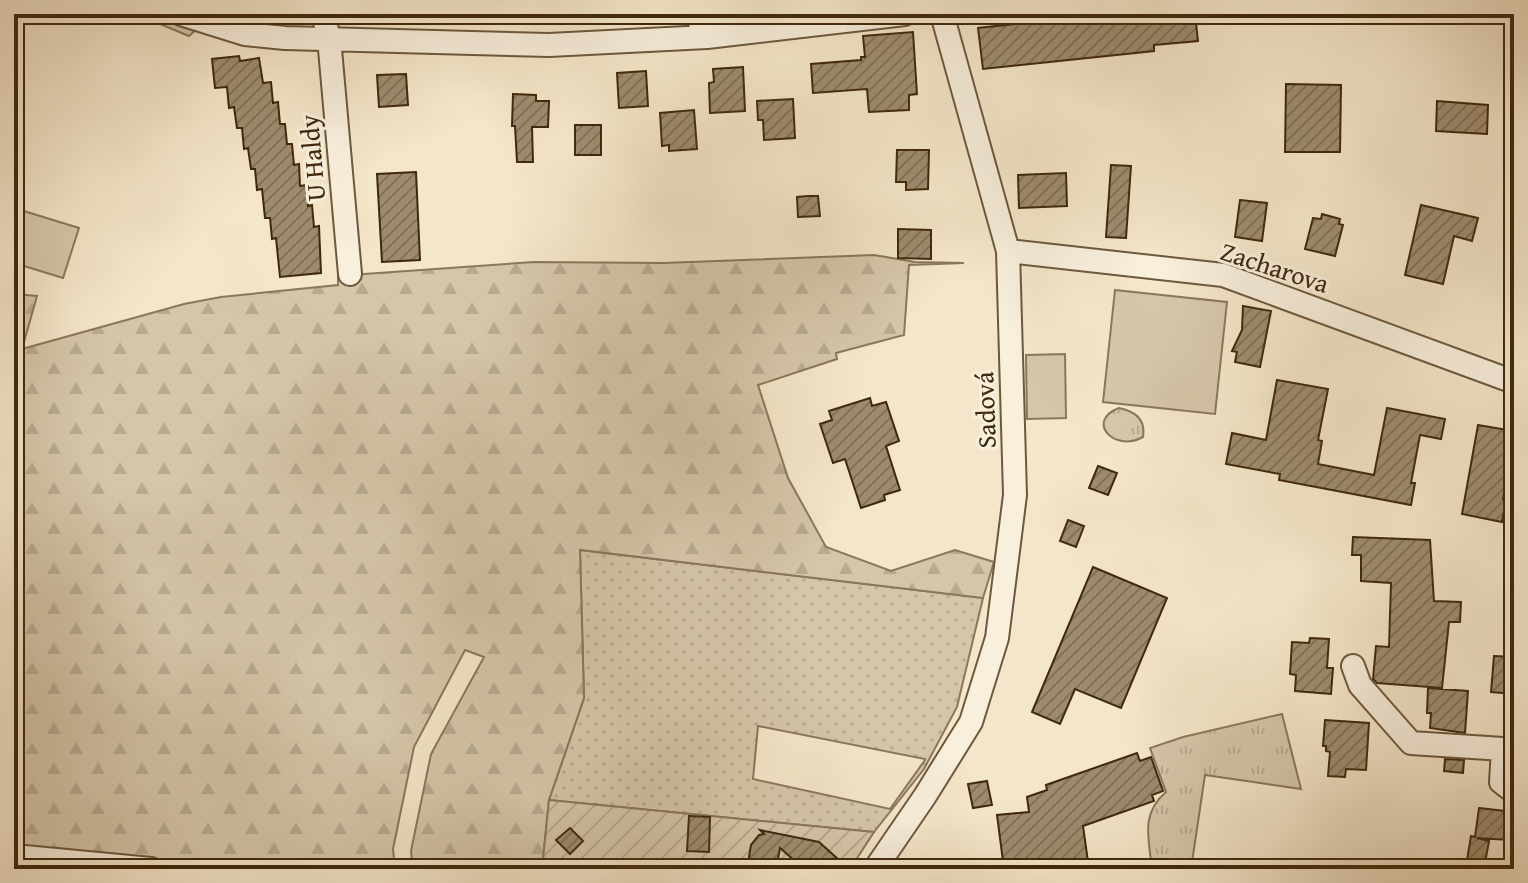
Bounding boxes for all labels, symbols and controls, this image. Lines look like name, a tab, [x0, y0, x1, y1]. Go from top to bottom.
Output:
street label: U Haldy	[289, 113, 335, 203]
street label: Zacharova	[1216, 231, 1335, 303]
street label: Sadová	[964, 370, 1006, 449]

